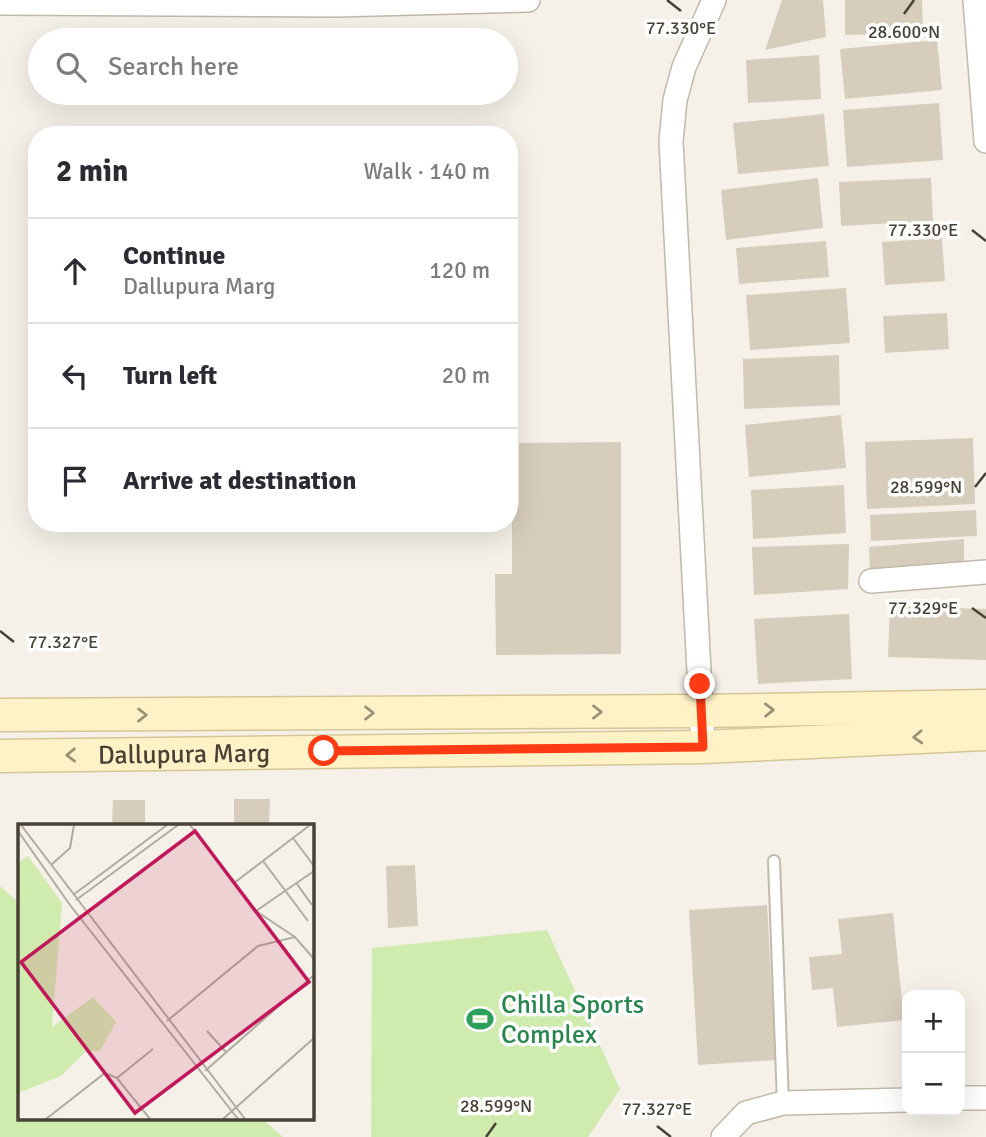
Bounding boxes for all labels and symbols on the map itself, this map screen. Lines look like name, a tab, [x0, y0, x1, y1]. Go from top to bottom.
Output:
text: 77.330°E	[646, 17, 716, 39]
text: 28.600°N	[868, 21, 940, 43]
text: 77.330°E	[888, 219, 958, 241]
text: 28.599°N	[890, 476, 962, 498]
text: 77.329°E	[888, 597, 958, 619]
text: 77.327°E	[28, 631, 98, 653]
route end	[684, 668, 715, 699]
one-way arrow	[765, 702, 775, 718]
one-way arrow	[592, 704, 602, 720]
one-way arrow	[364, 705, 375, 721]
one-way arrow	[136, 707, 147, 722]
one-way arrow	[912, 729, 923, 744]
route start	[308, 735, 339, 766]
street label: Dallupura Marg	[98, 738, 270, 772]
one-way arrow	[65, 747, 76, 763]
inset map	[18, 824, 313, 1120]
place label: Chilla Sports Complex	[501, 989, 644, 1051]
sports icon: Chilla Sports Complex	[465, 1004, 495, 1034]
text: 28.599°N	[460, 1095, 532, 1117]
text: 77.327°E	[622, 1098, 692, 1120]

